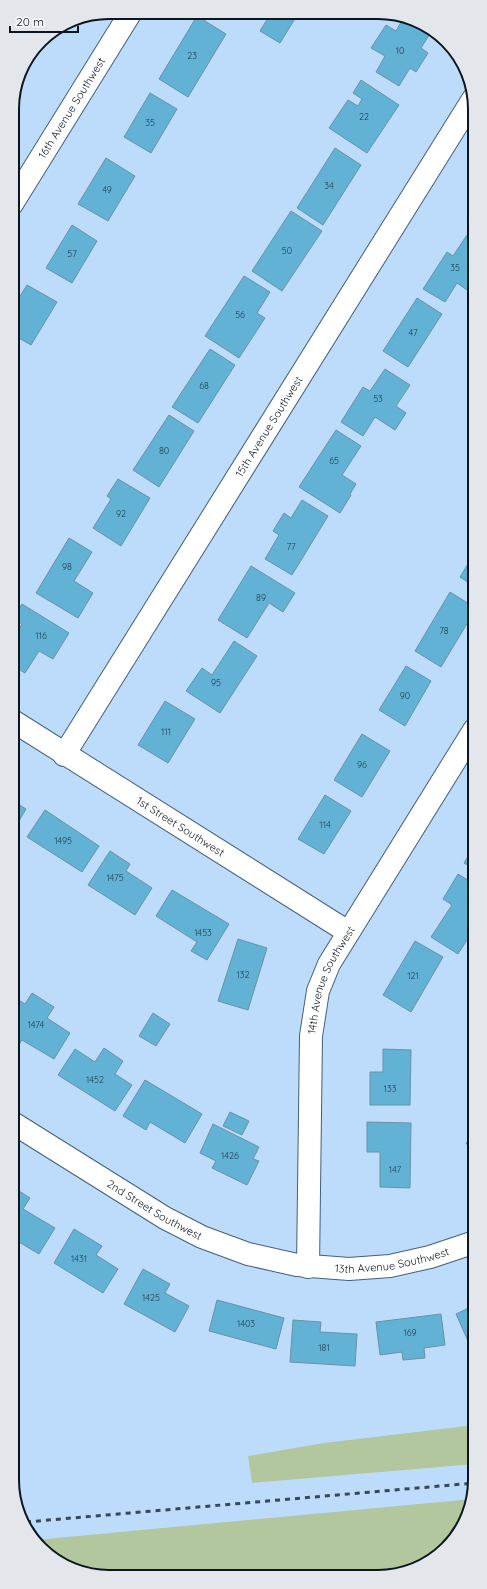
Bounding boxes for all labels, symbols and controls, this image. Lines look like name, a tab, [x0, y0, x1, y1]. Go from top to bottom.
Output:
scale bar	[10, 8, 78, 34]
text: 20 m	[16, 14, 44, 29]
house number: 10	[396, 45, 404, 56]
house number: 23	[187, 50, 197, 61]
street label: 16th Avenue Southwest	[35, 55, 108, 161]
house number: 22	[359, 111, 369, 122]
house number: 35	[145, 117, 155, 128]
house number: 34	[324, 180, 334, 191]
house number: 49	[102, 184, 112, 195]
house number: 50	[282, 245, 292, 256]
house number: 57	[67, 248, 77, 259]
house number: 35	[450, 262, 460, 273]
house number: 56	[235, 309, 245, 320]
house number: 47	[408, 327, 418, 338]
street label: 15th Avenue Southwest	[232, 373, 306, 480]
house number: 68	[199, 380, 209, 391]
house number: 53	[373, 393, 383, 404]
house number: 80	[159, 445, 169, 456]
house number: 65	[329, 455, 339, 466]
house number: 92	[116, 508, 126, 519]
house number: 77	[286, 541, 296, 552]
house number: 98	[62, 561, 72, 572]
house number: 89	[256, 592, 266, 603]
house number: 78	[439, 625, 449, 636]
house number: 116	[35, 630, 47, 641]
house number: 95	[211, 677, 221, 688]
house number: 90	[400, 690, 410, 701]
house number: 111	[161, 726, 171, 737]
house number: 96	[357, 759, 367, 770]
street label: 1st Street Southwest	[134, 794, 227, 860]
house number: 114	[319, 819, 331, 830]
house number: 1495	[54, 835, 72, 846]
house number: 1475	[106, 872, 124, 883]
street label: 14th Avenue Southwest	[304, 923, 358, 1035]
house number: 1453	[194, 927, 212, 938]
house number: 132	[236, 969, 250, 980]
house number: 121	[407, 970, 419, 981]
house number: 1474	[28, 1019, 45, 1030]
house number: 1452	[86, 1074, 104, 1085]
house number: 133	[384, 1083, 397, 1094]
house number: 1426	[221, 1150, 239, 1161]
house number: 147	[389, 1164, 402, 1175]
street label: 2nd Street Southwest	[104, 1176, 205, 1243]
street label: 13th Avenue Southwest	[334, 1244, 451, 1276]
house number: 1431	[71, 1253, 87, 1264]
house number: 1425	[142, 1292, 160, 1303]
house number: 1403	[237, 1318, 255, 1329]
house number: 169	[403, 1327, 417, 1338]
house number: 181	[318, 1342, 330, 1353]

